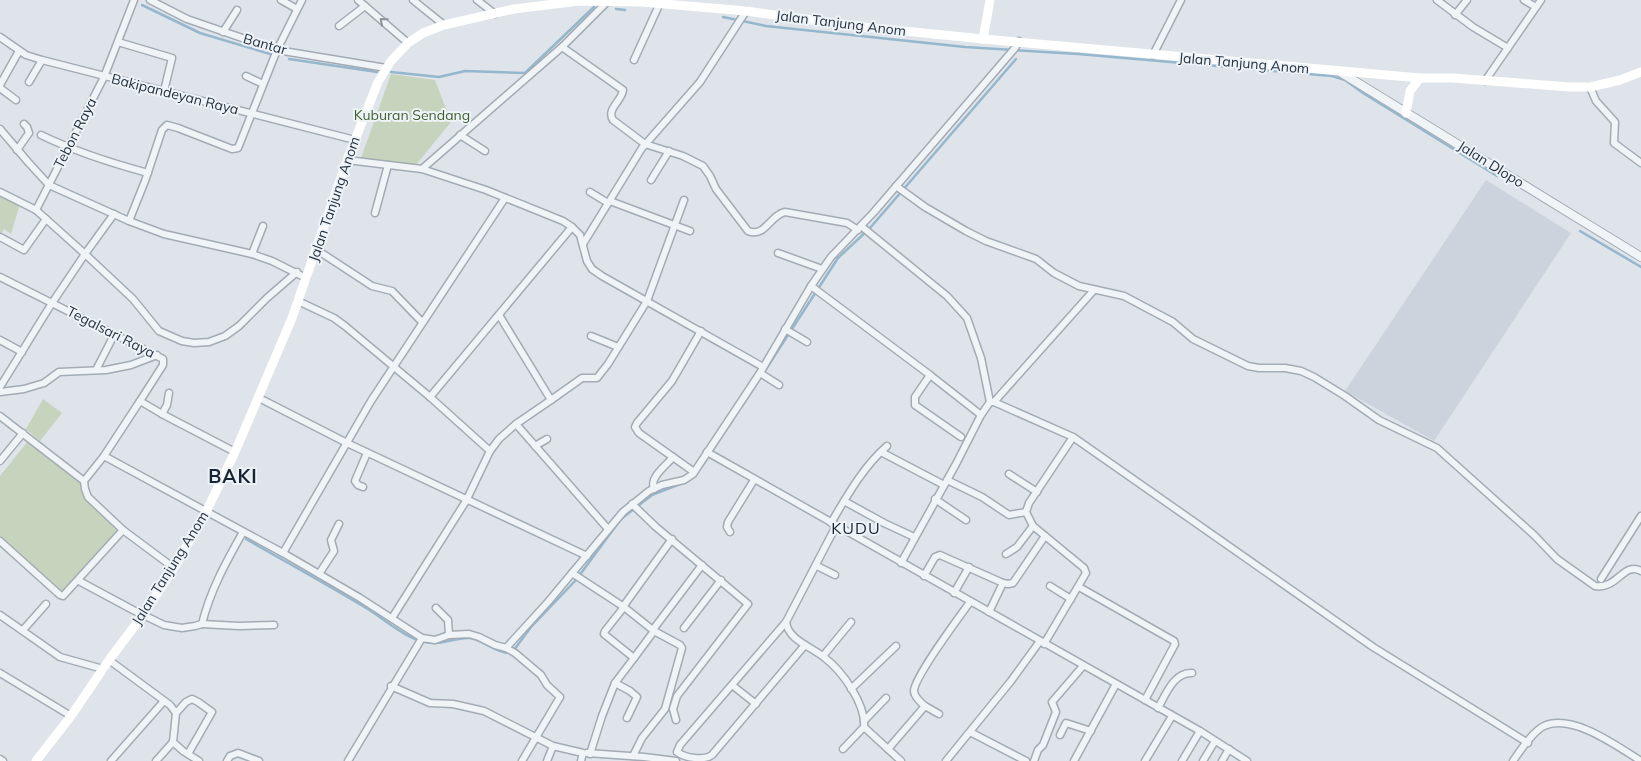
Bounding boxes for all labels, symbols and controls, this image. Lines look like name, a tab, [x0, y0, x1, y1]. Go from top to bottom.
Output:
street label: Jalan Tanjung Anom	[775, 6, 907, 40]
one-way arrow	[380, 18, 389, 27]
street label: Bantar	[241, 29, 290, 59]
street label: Jalan Tanjung Anom	[1178, 48, 1310, 78]
street label: Bakipandeyan Raya	[109, 69, 241, 119]
street label: Tebon Raya	[50, 95, 100, 171]
park label: Kuburan Sendang	[354, 106, 470, 124]
street label: Jalan Tanjung Anom	[304, 134, 364, 264]
street label: Jalan Dlopo	[1455, 137, 1527, 191]
street label: Tegalsari Raya	[64, 302, 158, 362]
district label: BAKI	[208, 464, 258, 488]
street label: Jalan Tanjung Anom	[128, 508, 212, 628]
district label: KUDU	[831, 518, 881, 538]

